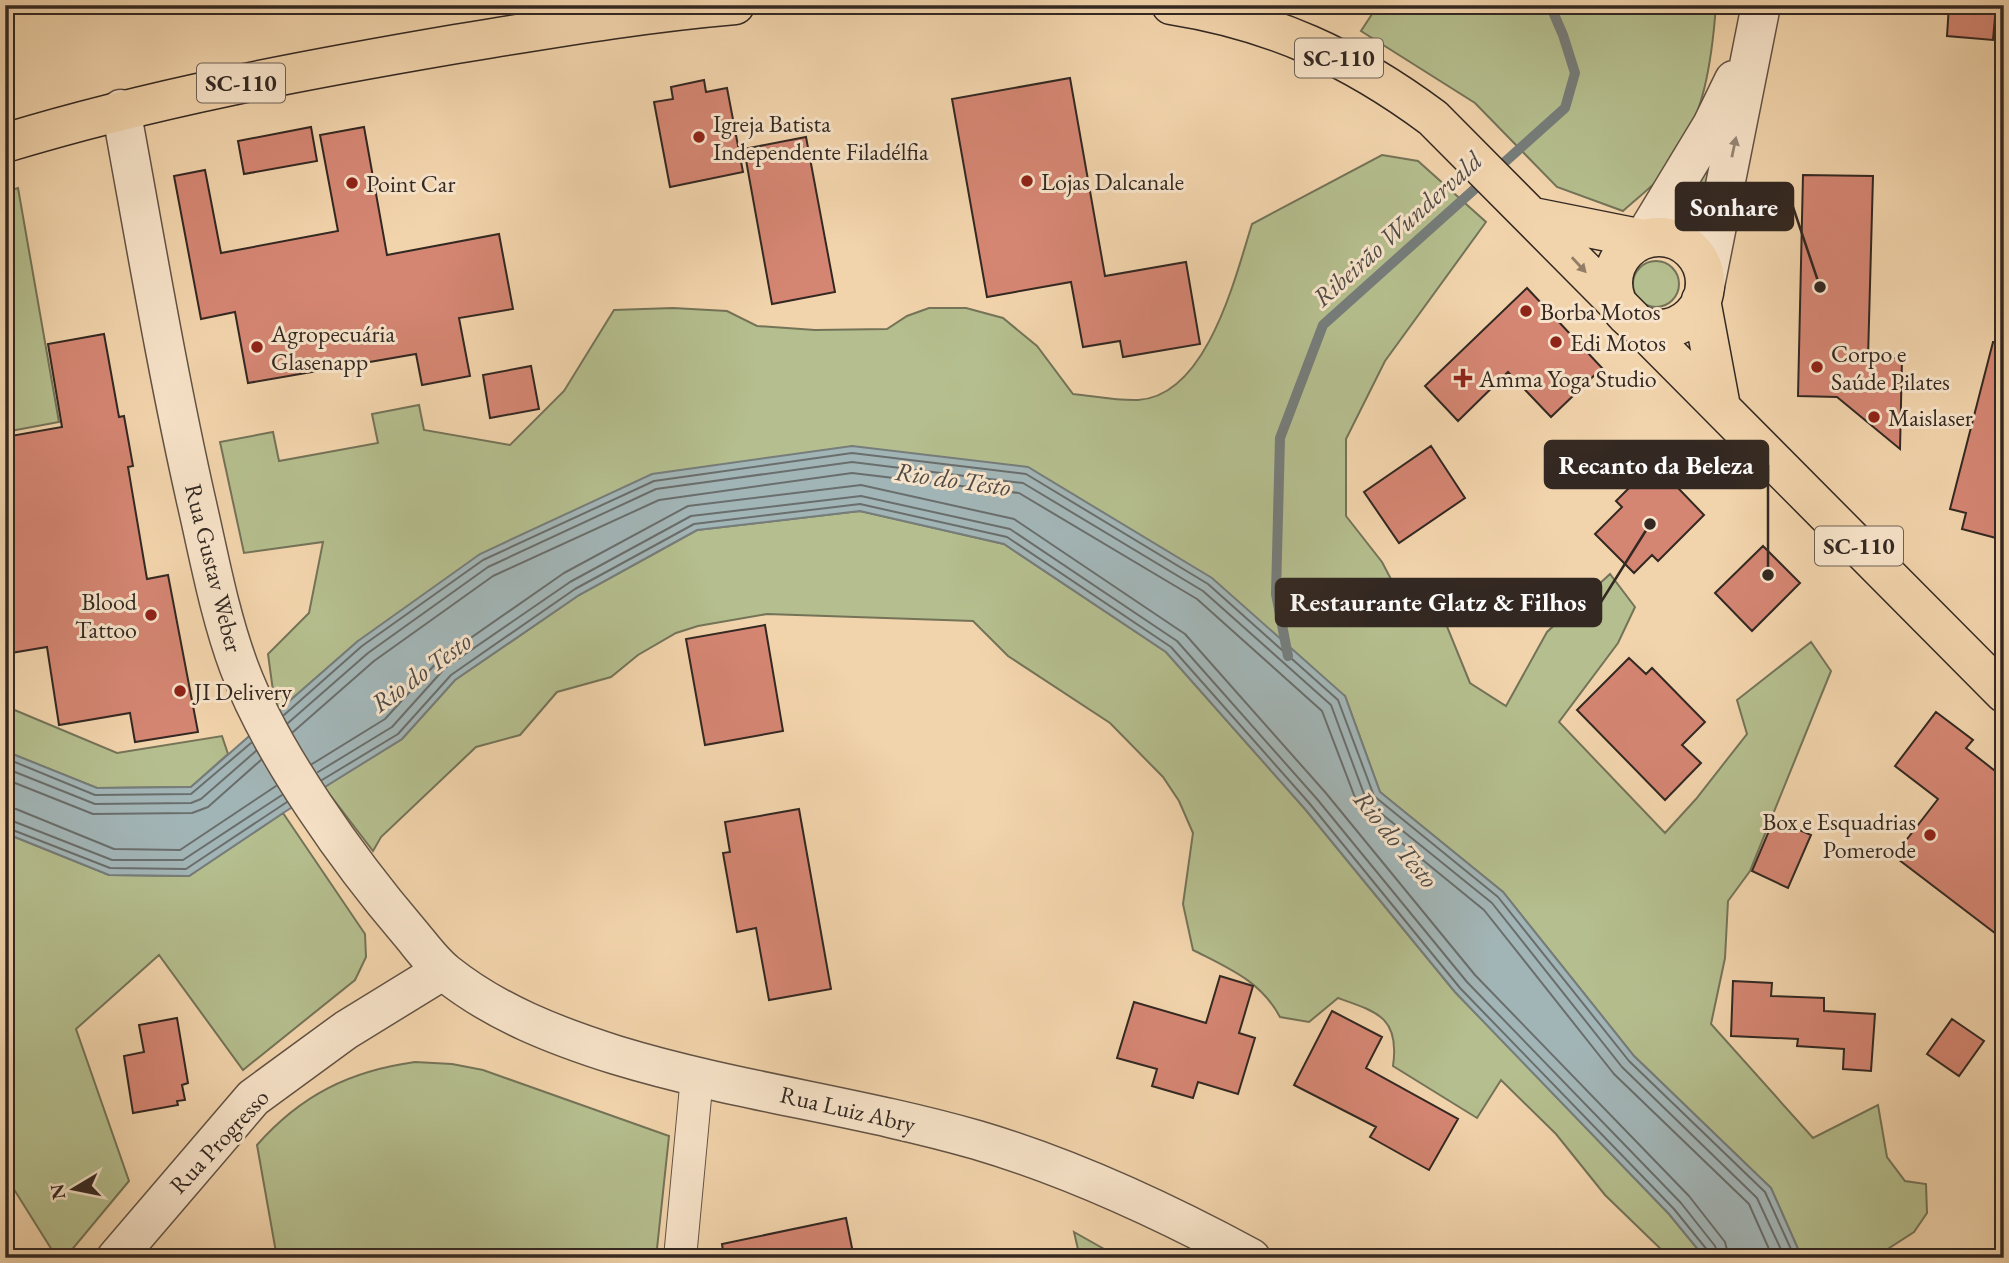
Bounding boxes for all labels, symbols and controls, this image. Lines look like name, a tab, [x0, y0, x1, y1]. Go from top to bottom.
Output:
road number: SC-110	[1295, 39, 1383, 78]
road number: SC-110	[197, 64, 285, 102]
place label: Igreja Batista Independente Filadélfia	[713, 108, 929, 167]
marker: Igreja Batista Independente Filadélfia	[691, 129, 707, 145]
one-way arrow	[1728, 136, 1739, 158]
water label: Ribeirão Wundervald	[1305, 143, 1489, 314]
place label: Lojas Dalcanale	[1041, 166, 1184, 197]
place label: Point Car	[366, 168, 455, 199]
marker: Lojas Dalcanale	[1019, 173, 1035, 189]
marker: Point Car	[344, 175, 360, 191]
callout: Sonhare	[1676, 183, 1793, 230]
text: Sonhare	[1690, 190, 1778, 224]
one-way arrow	[1570, 256, 1586, 273]
place label: Borba Motos	[1540, 296, 1660, 327]
marker: Borba Motos	[1518, 303, 1534, 319]
place label: Agropecuária Glasenapp	[270, 318, 395, 377]
place label: Edi Motos	[1570, 327, 1666, 358]
marker: Edi Motos	[1548, 334, 1564, 350]
place label: Corpo e Saúde Pilates	[1831, 338, 1950, 397]
marker: Agropecuária Glasenapp	[249, 339, 265, 355]
marker: Corpo e Saúde Pilates	[1809, 359, 1825, 375]
place label: Amma Yoga Studio	[1478, 363, 1657, 394]
marker: Amma Yoga Studio	[1453, 368, 1473, 388]
place label: Maislaser	[1888, 402, 1973, 433]
marker: Maislaser	[1866, 409, 1882, 425]
callout: Recanto da Beleza	[1545, 441, 1768, 488]
text: Recanto da Beleza	[1558, 448, 1754, 482]
water label: Rio do Testo	[893, 454, 1013, 504]
street label: Rua Gustav Weber	[178, 480, 250, 656]
road number: SC-110	[1815, 526, 1903, 566]
callout: Restaurante Glatz & Filhos	[1276, 579, 1601, 626]
text: Restaurante Glatz & Filhos	[1290, 585, 1586, 619]
place label: Blood Tattoo	[75, 586, 138, 645]
marker: Blood Tattoo	[143, 607, 159, 623]
water label: Rio do Testo	[364, 624, 478, 720]
place label: JI Delivery	[192, 676, 293, 707]
marker: JI Delivery	[172, 683, 188, 699]
water label: Rio do Testo	[1346, 783, 1446, 895]
place label: Box e Esquadrias Pomerode	[1762, 806, 1916, 865]
marker: Box e Esquadrias Pomerode	[1922, 827, 1938, 843]
street label: Rua Luiz Abry	[777, 1078, 919, 1140]
street label: Rua Progresso	[162, 1082, 276, 1200]
north arrow	[38, 1154, 108, 1224]
text: N	[44, 1182, 71, 1202]

